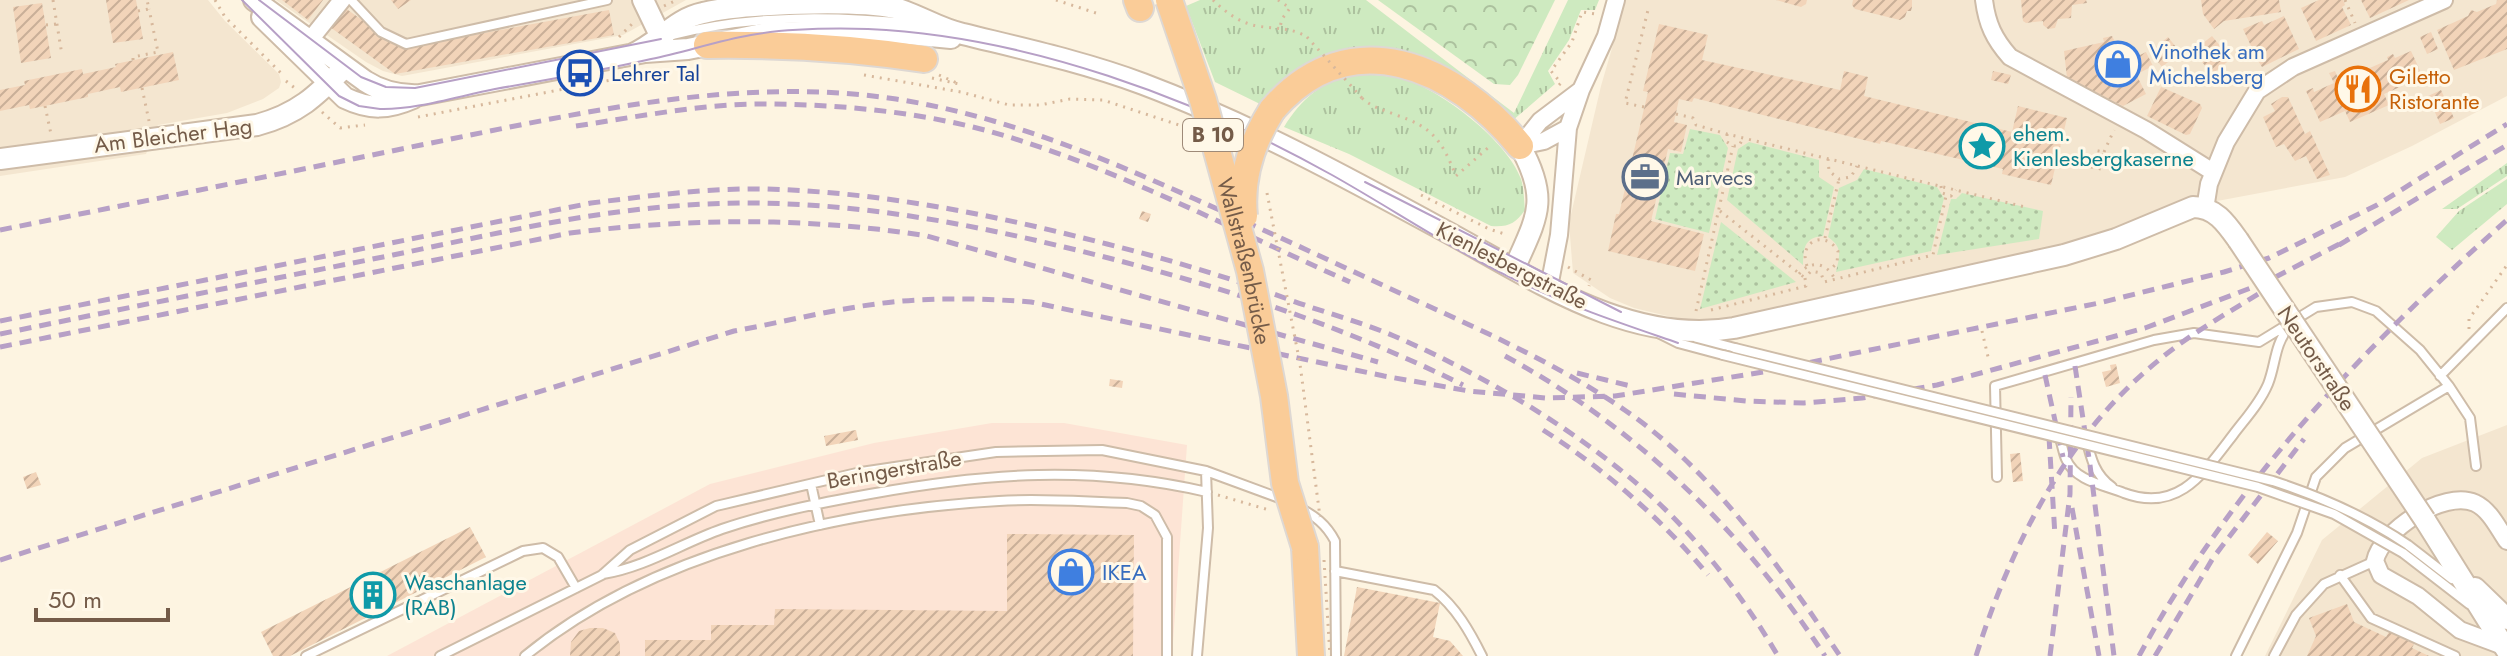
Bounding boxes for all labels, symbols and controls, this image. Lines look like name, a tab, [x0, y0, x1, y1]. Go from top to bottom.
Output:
place label: Vinothek am Michelsberg	[2149, 35, 2265, 92]
shop icon: Vinothek am Michelsberg	[2094, 40, 2142, 88]
bus stop icon: Lehrer Tal	[556, 49, 604, 97]
place label: Lehrer Tal	[611, 57, 700, 89]
place label: Giletto Ristorante	[2389, 60, 2480, 117]
restaurant icon: Giletto Ristorante	[2334, 65, 2382, 113]
street label: Am Bleicher Hag	[92, 109, 254, 161]
place label: ehem. Kienlesbergkaserne	[2013, 117, 2194, 174]
road number: B 10	[1183, 119, 1243, 151]
place icon: ehem. Kienlesbergkaserne	[1958, 122, 2006, 170]
office icon: Marvecs	[1621, 153, 1669, 201]
place label: Marvecs	[1676, 161, 1753, 193]
street label: Wallstraßenbrücke	[1209, 174, 1280, 347]
street label: Kienlesbergstraße	[1431, 213, 1593, 317]
street label: Neutorstraße	[2270, 299, 2364, 417]
street label: Beringerstraße	[824, 441, 964, 497]
shop icon: IKEA	[1047, 548, 1095, 596]
place label: IKEA	[1102, 556, 1147, 588]
place label: Waschanlage (RAB)	[404, 566, 527, 623]
building icon: Waschanlage (RAB)	[349, 571, 397, 619]
scale bar	[36, 572, 168, 622]
text: 50 m	[48, 582, 102, 617]

